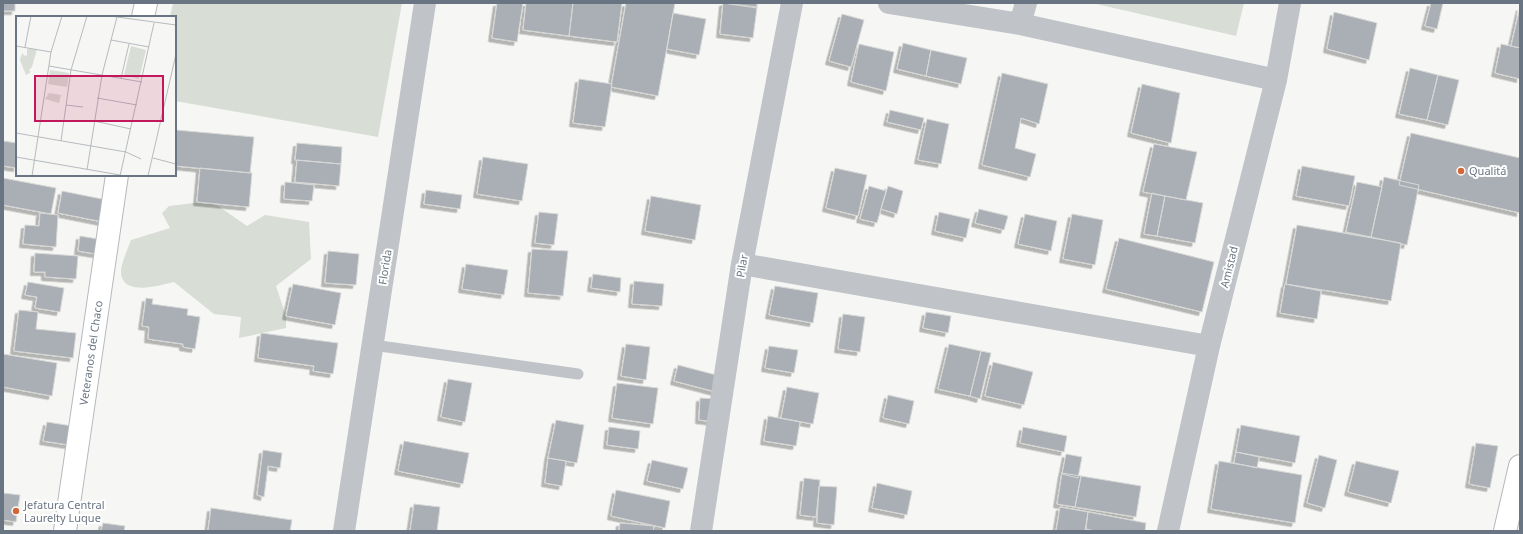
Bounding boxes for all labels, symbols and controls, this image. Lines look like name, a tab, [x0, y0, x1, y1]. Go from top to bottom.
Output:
inset map	[16, 16, 176, 176]
place label: Qualitá	[1469, 163, 1506, 178]
marker: Qualitá	[1456, 166, 1466, 176]
street label: Amistad	[1216, 245, 1241, 289]
street label: Florida	[374, 248, 395, 286]
street label: Pilar	[732, 253, 751, 279]
street label: Veteranos del Chaco	[75, 299, 106, 406]
place label: Jefatura Central Laurelty Luque	[23, 497, 105, 525]
marker: Jefatura Central Laurelty Luque	[11, 506, 21, 516]

